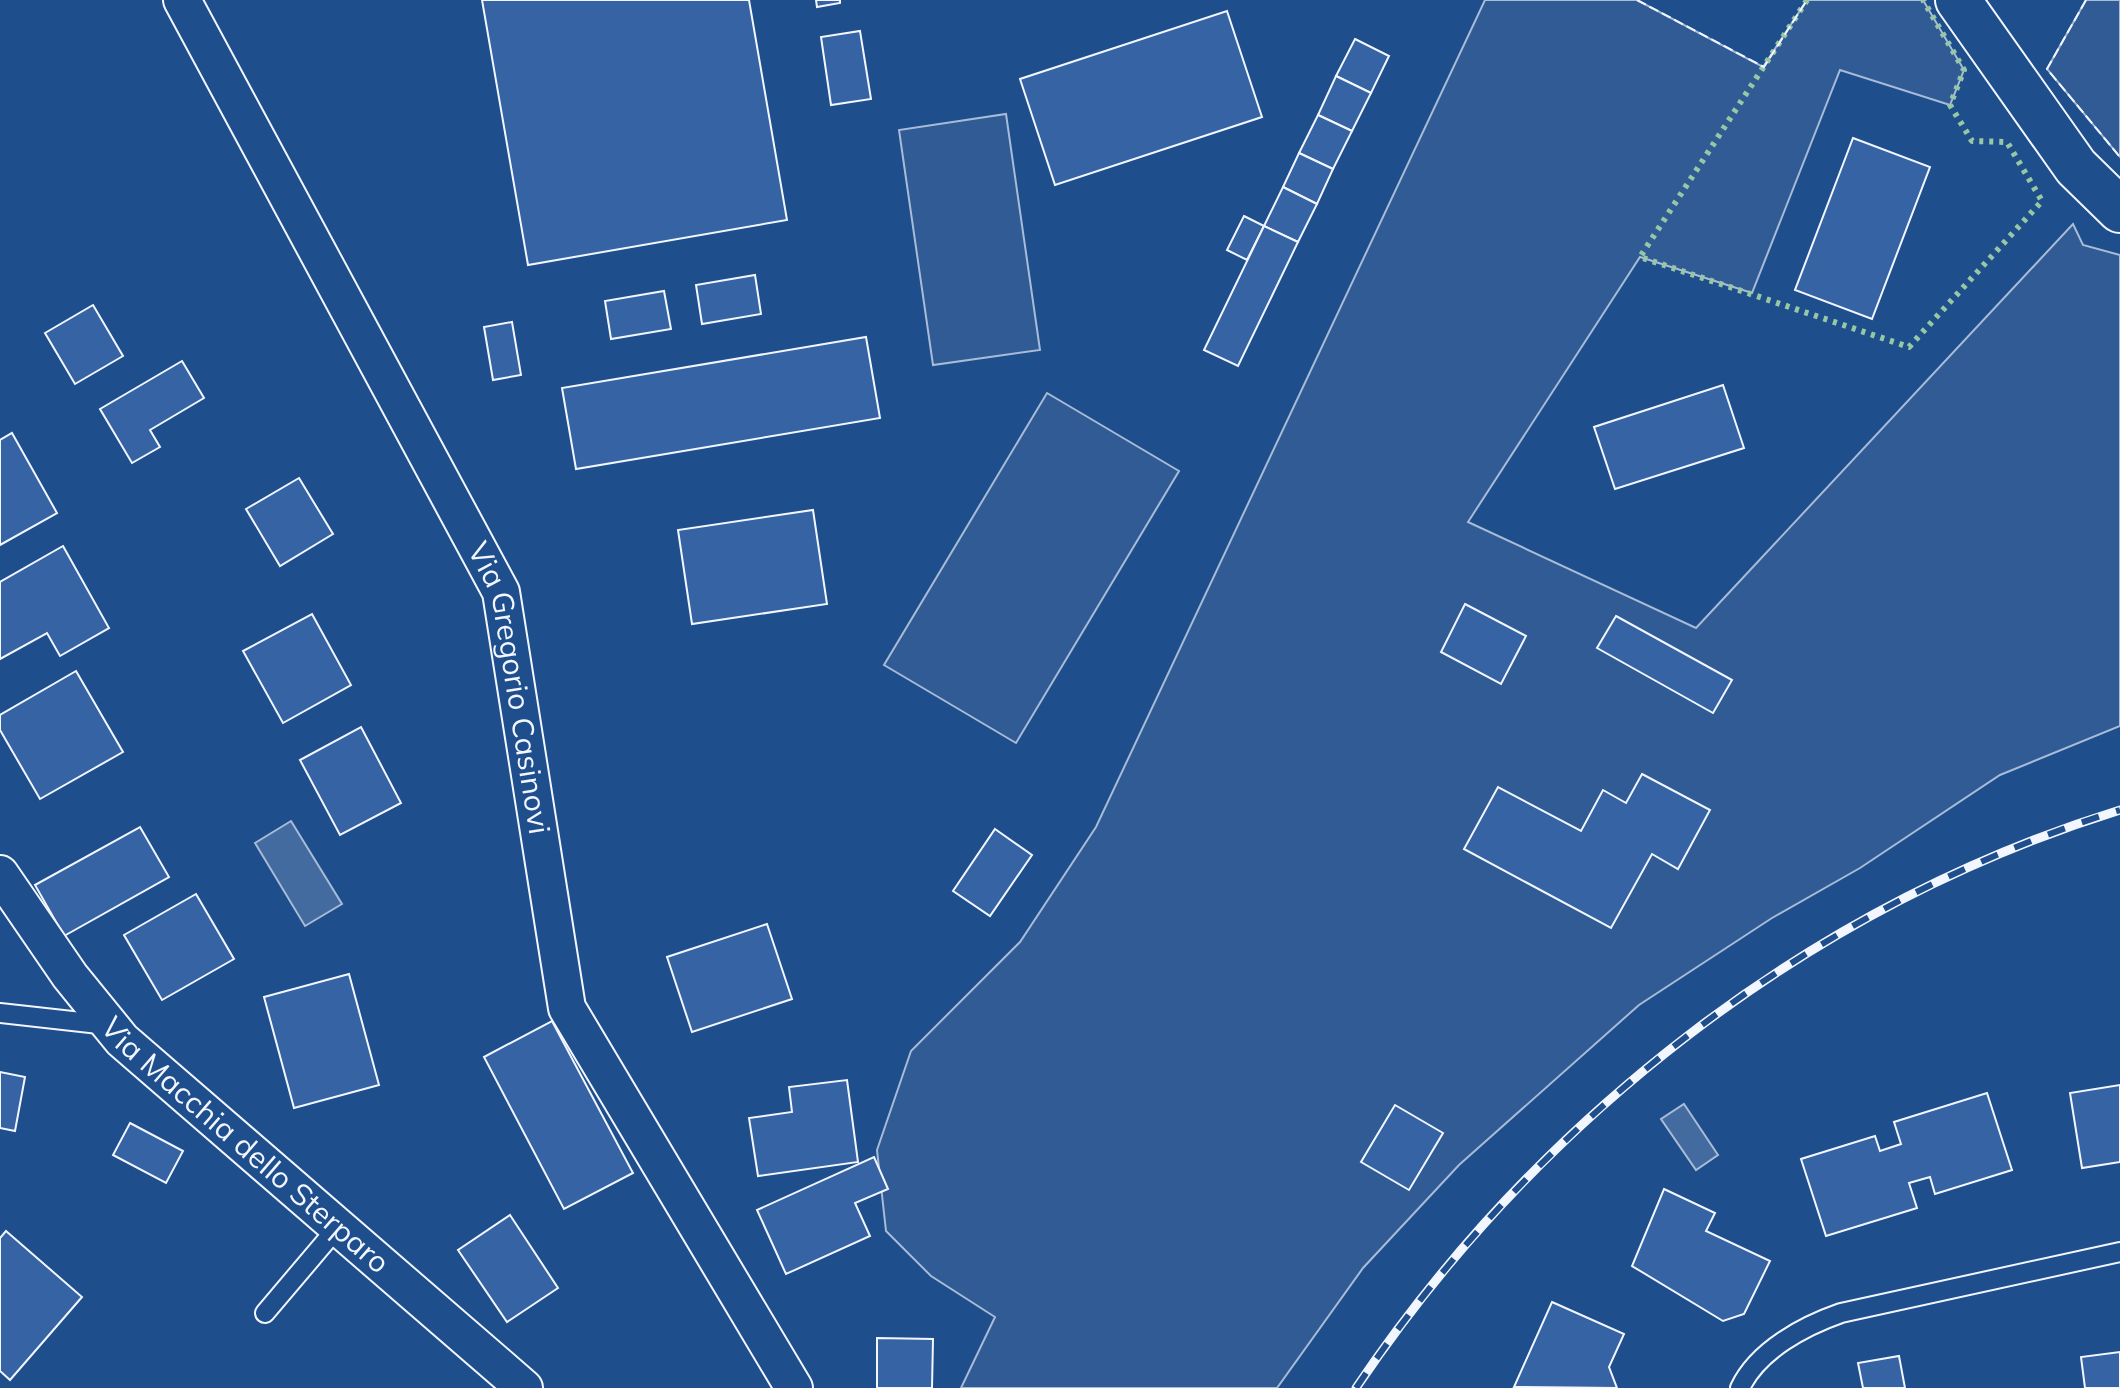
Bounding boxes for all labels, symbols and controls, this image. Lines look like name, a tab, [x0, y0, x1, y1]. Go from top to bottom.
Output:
street label: Via Gregorio Casinovi	[460, 535, 559, 837]
street label: Via Macchia dello Sterparo	[93, 1009, 398, 1281]

